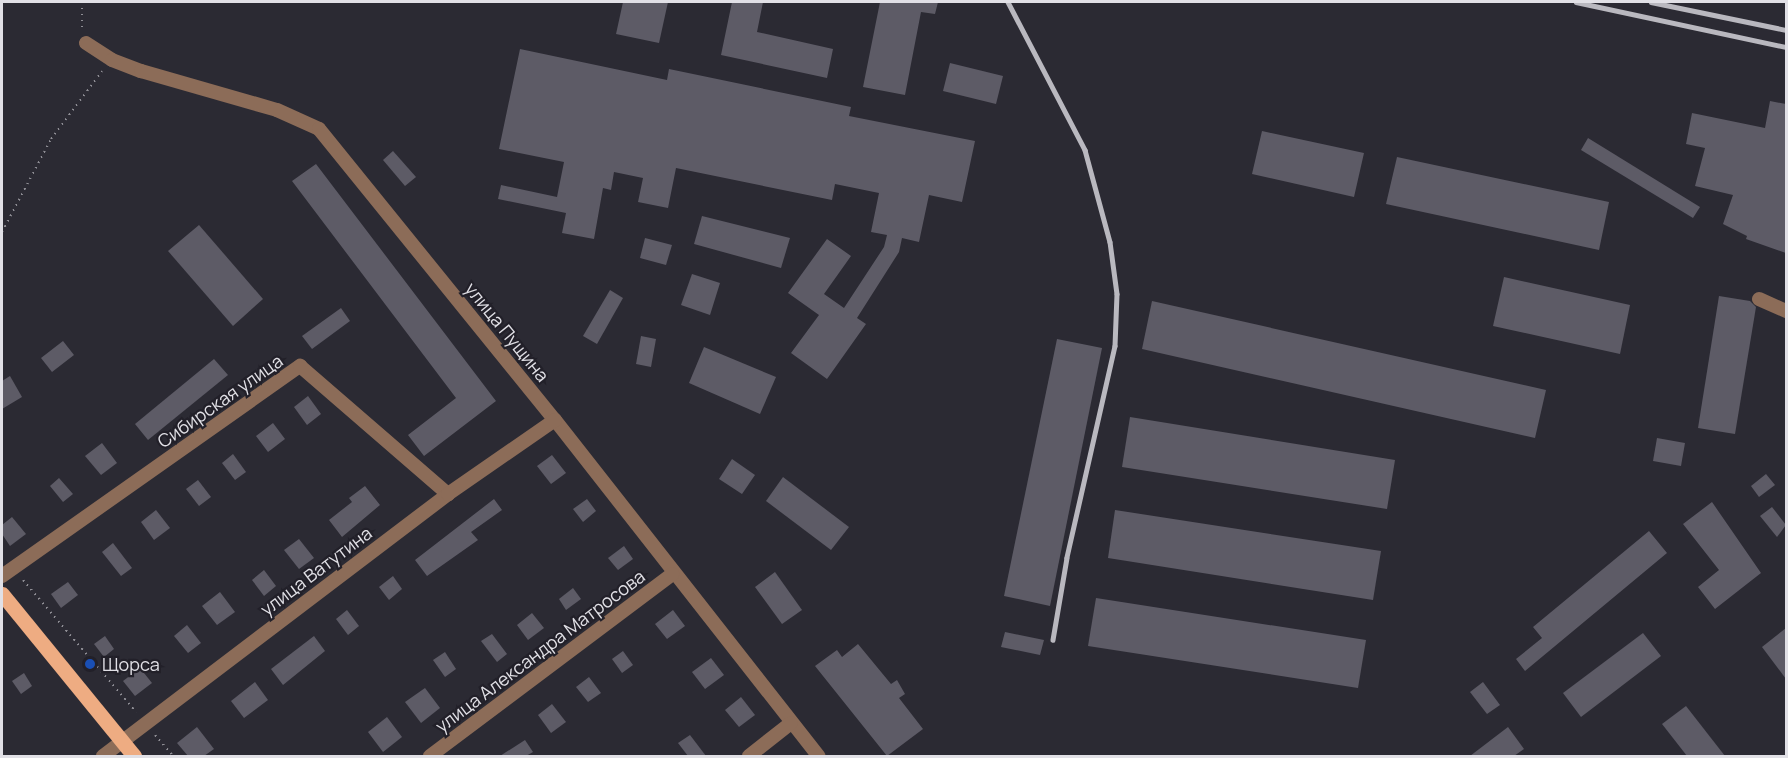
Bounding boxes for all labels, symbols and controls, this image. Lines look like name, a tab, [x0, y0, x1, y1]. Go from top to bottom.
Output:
street label: улица Пущина	[460, 278, 554, 386]
street label: Сибирская улица	[153, 350, 287, 452]
street label: улица Ватутина	[256, 522, 376, 620]
street label: улица Александра Матросова	[431, 565, 649, 737]
place label: Щорса	[102, 653, 160, 675]
marker: Щорса	[83, 657, 97, 671]

